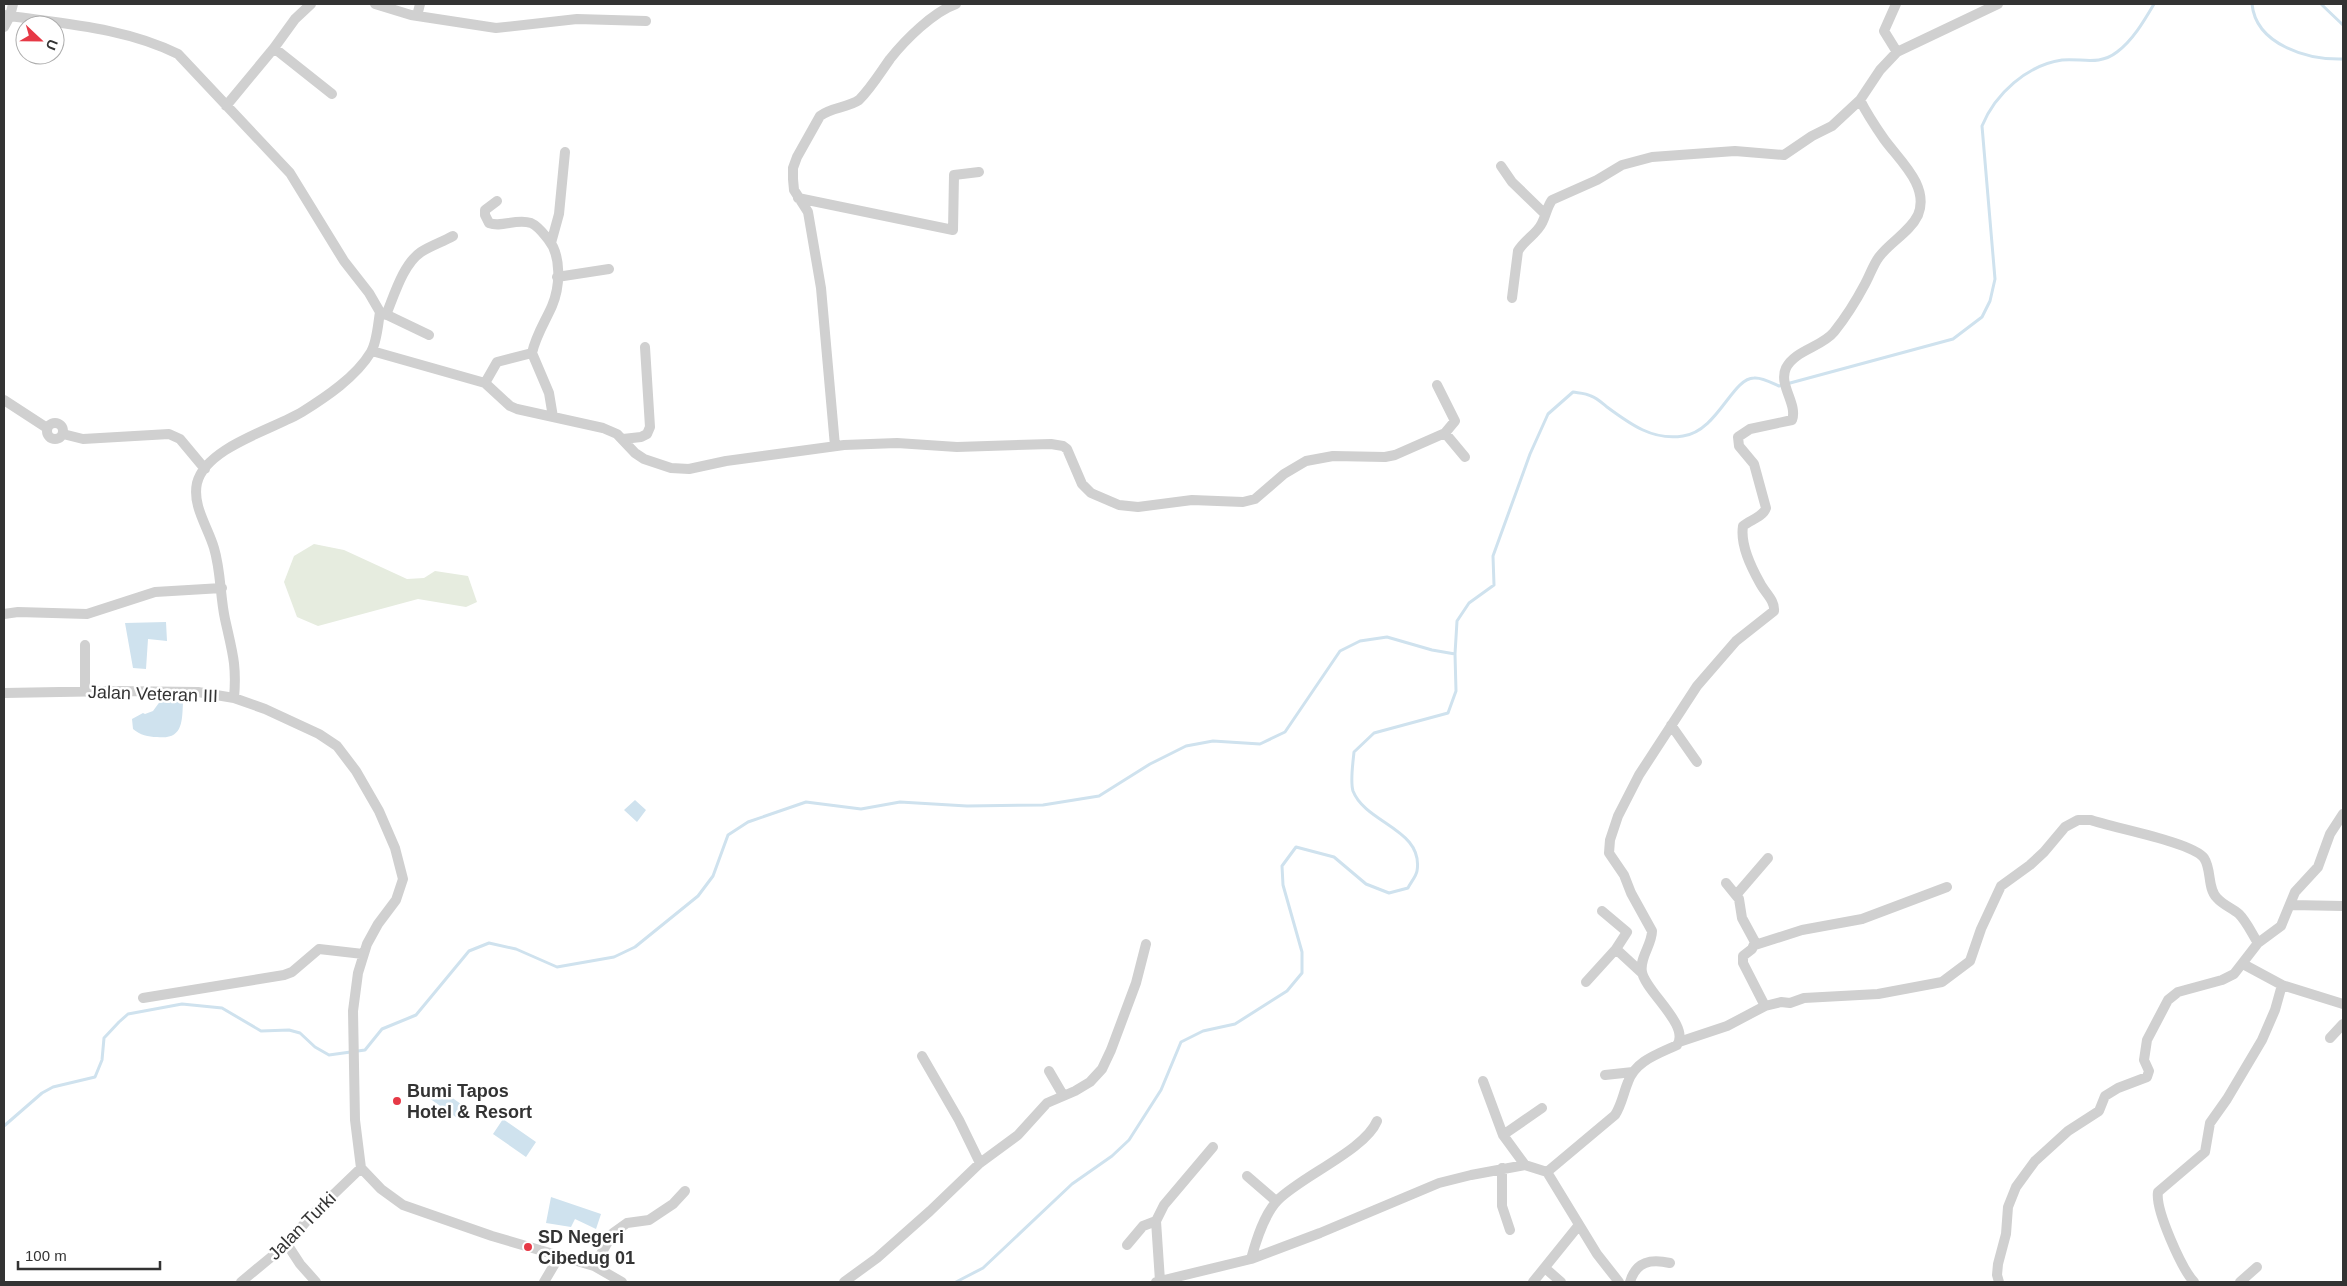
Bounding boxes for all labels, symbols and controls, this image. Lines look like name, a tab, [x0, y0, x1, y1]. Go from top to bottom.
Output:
north arrow	[15, 15, 65, 65]
text: U	[43, 37, 61, 53]
street label: Jalan Veteran III	[88, 682, 218, 706]
place label: Bumi Tapos Hotel & Resort	[407, 1081, 532, 1122]
marker: Bumi Tapos Hotel & Resort	[391, 1095, 403, 1107]
street label: Jalan Turki	[264, 1188, 340, 1264]
place label: SD Negeri Cibedug 01	[538, 1227, 635, 1268]
scale bar	[18, 1238, 160, 1270]
marker: SD Negeri Cibedug 01	[522, 1241, 534, 1253]
text: 100 m	[25, 1247, 67, 1264]

